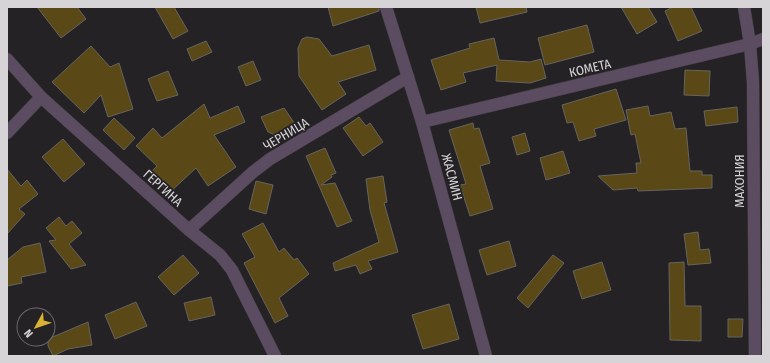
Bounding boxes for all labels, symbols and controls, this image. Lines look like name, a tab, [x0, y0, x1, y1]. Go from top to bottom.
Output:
street label: КОМЕТА	[568, 56, 612, 80]
street label: ЧЕРНИЦА	[261, 114, 312, 153]
street label: ЖАСМИН	[439, 152, 465, 202]
street label: МАХОНИЯ	[732, 154, 747, 208]
street label: ГЕРГИНА	[140, 167, 186, 210]
north arrow	[16, 307, 56, 347]
text: N	[22, 326, 36, 340]

